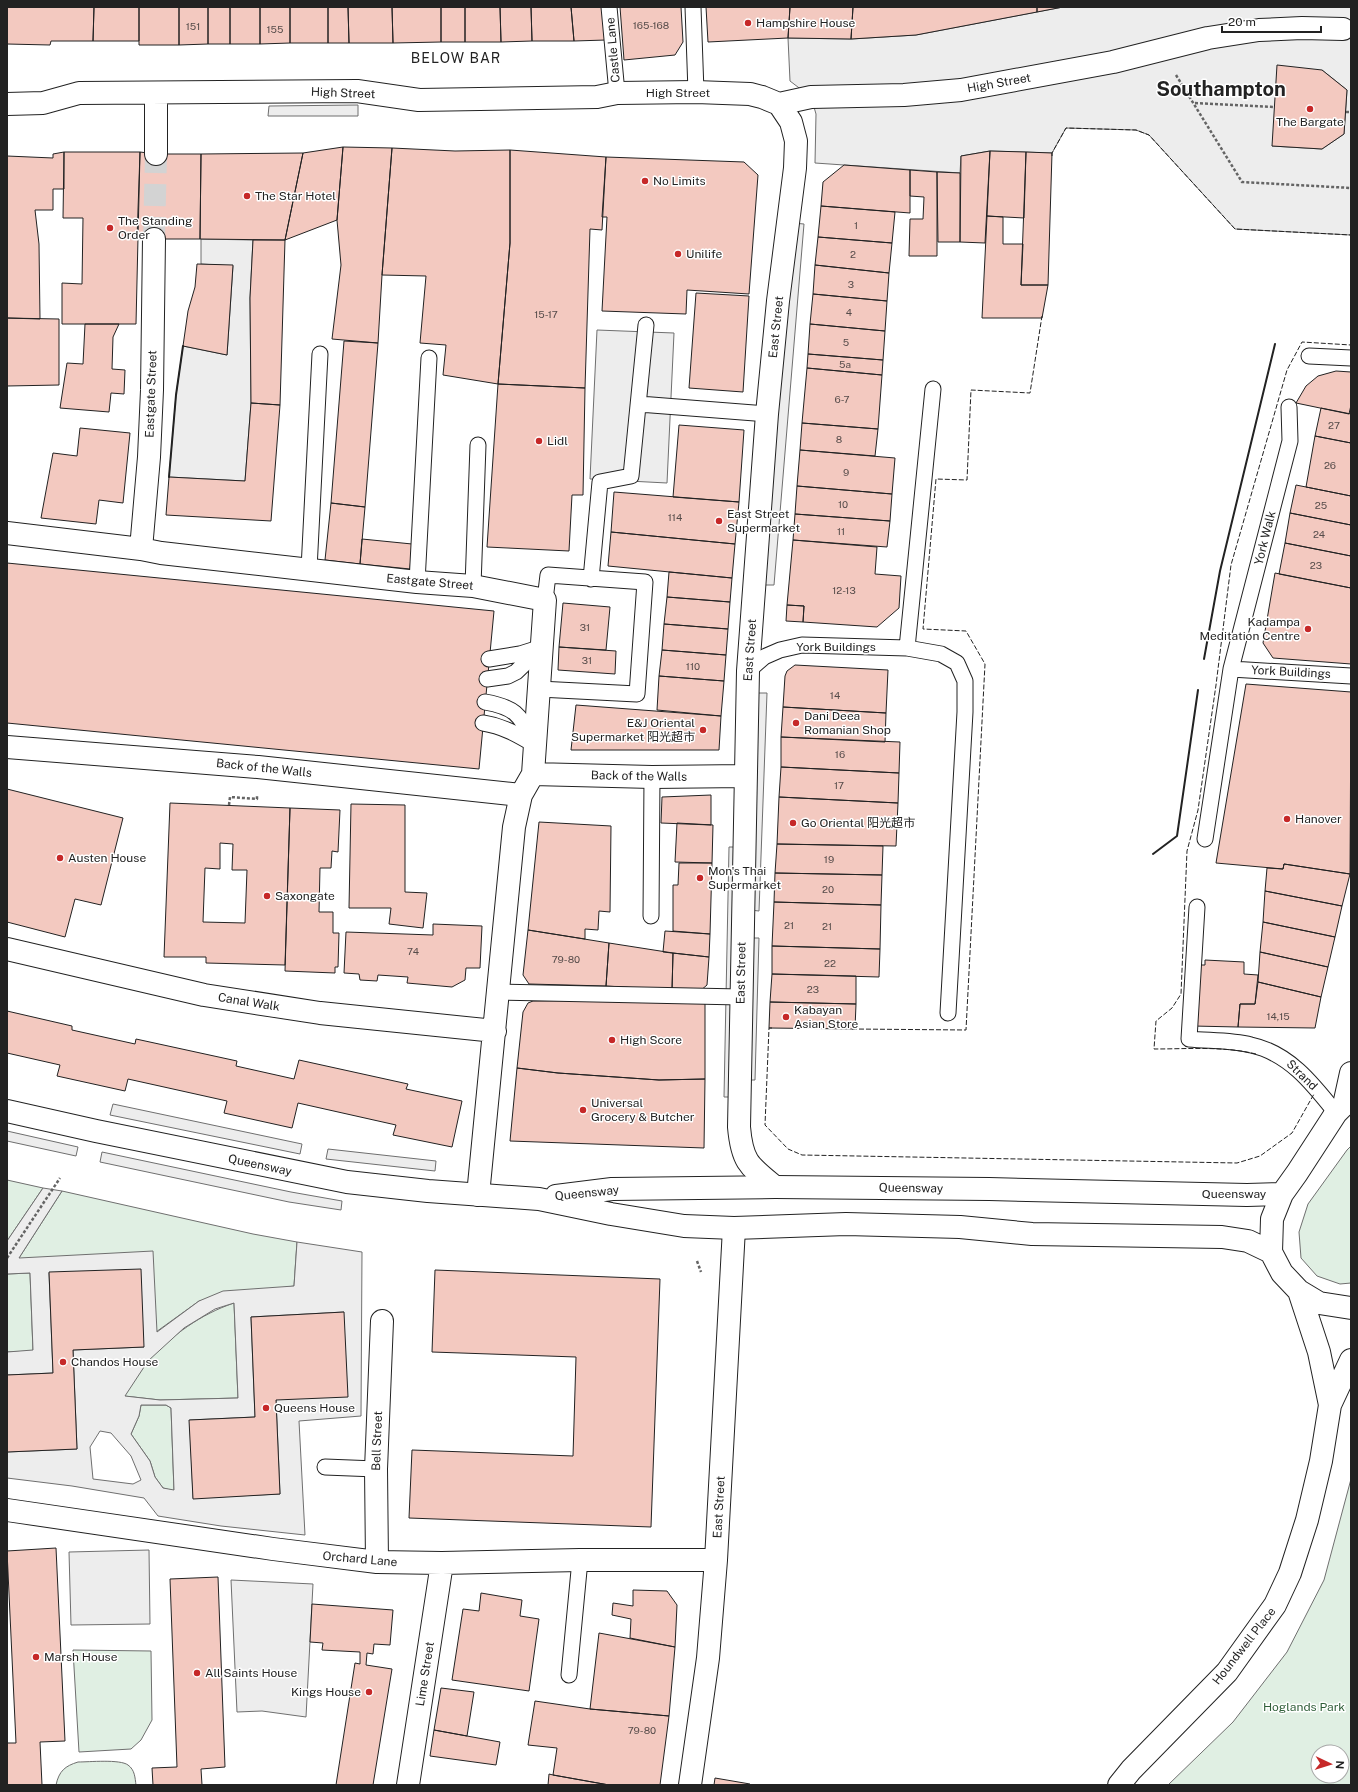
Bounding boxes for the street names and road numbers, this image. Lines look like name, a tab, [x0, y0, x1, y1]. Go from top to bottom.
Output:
street label: Castle Lane	[603, 17, 623, 83]
street label: High Street	[966, 70, 1032, 95]
street label: High Street	[311, 85, 376, 101]
street label: High Street	[646, 86, 711, 100]
street label: East Street	[766, 295, 786, 359]
street label: Eastgate Street	[142, 350, 160, 438]
street label: York Walk	[1252, 509, 1279, 567]
street label: Eastgate Street	[386, 571, 475, 593]
street label: East Street	[741, 618, 759, 682]
street label: York Buildings	[796, 640, 876, 654]
street label: York Buildings	[1251, 663, 1331, 681]
street label: Back of the Walls	[215, 756, 313, 780]
street label: Back of the Walls	[591, 768, 687, 784]
street label: East Street	[733, 941, 749, 1004]
street label: Canal Walk	[217, 990, 281, 1014]
street label: Strand	[1284, 1057, 1320, 1093]
street label: Queensway	[227, 1151, 294, 1179]
street label: Queensway	[879, 1180, 944, 1196]
street label: Queensway	[554, 1183, 620, 1203]
street label: Queensway	[1202, 1187, 1267, 1201]
street label: Bell Street	[369, 1410, 385, 1471]
street label: East Street	[710, 1475, 728, 1539]
street label: Orchard Lane	[322, 1549, 398, 1569]
street label: Houndwell Place	[1209, 1604, 1279, 1687]
street label: Lime Street	[413, 1640, 437, 1707]

